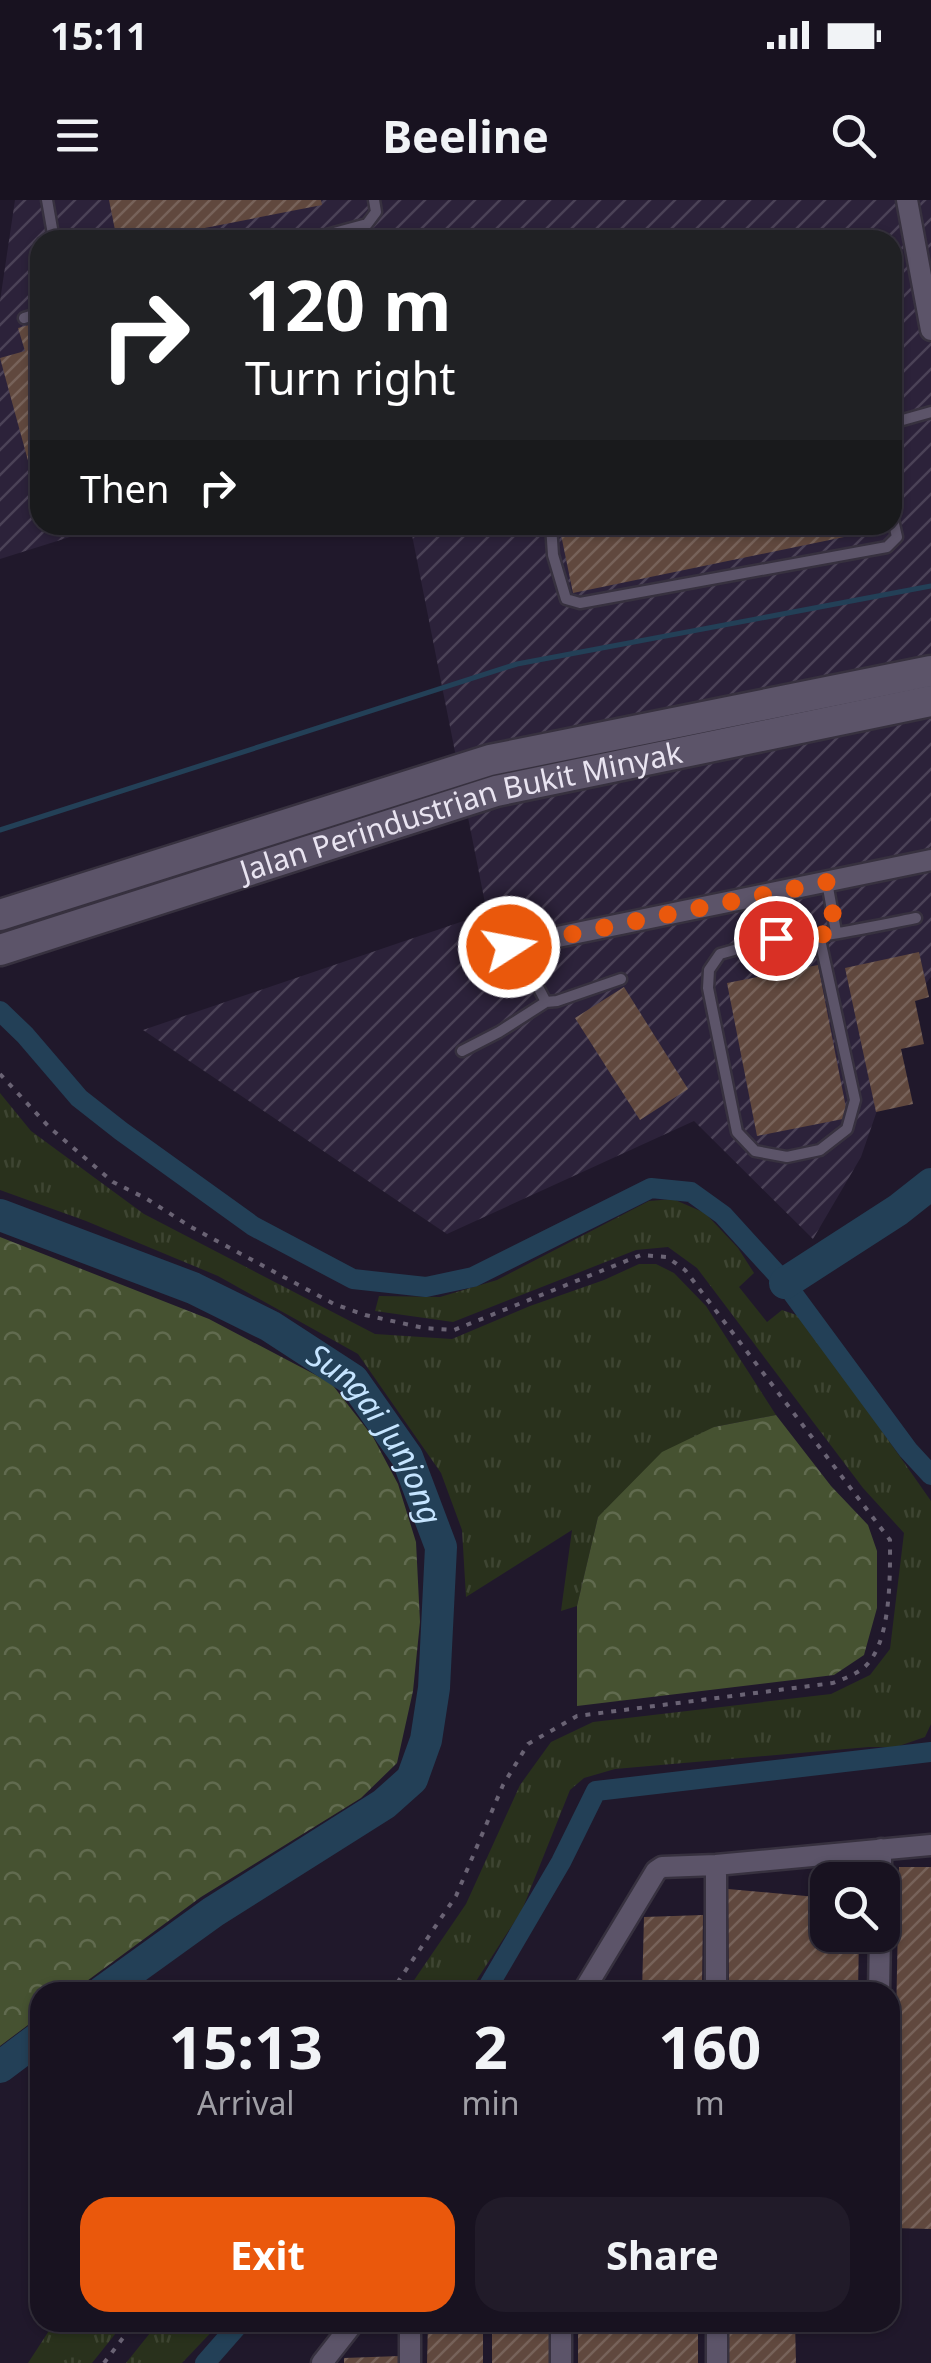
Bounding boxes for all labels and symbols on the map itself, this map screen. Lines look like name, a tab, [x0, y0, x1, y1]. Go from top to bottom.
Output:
street label: Jalan Perindustrian Bukit Minyak	[232, 731, 686, 892]
position arrow	[457, 895, 561, 999]
pin	[734, 896, 819, 981]
water label: Sungai Junjong	[299, 1333, 453, 1530]

